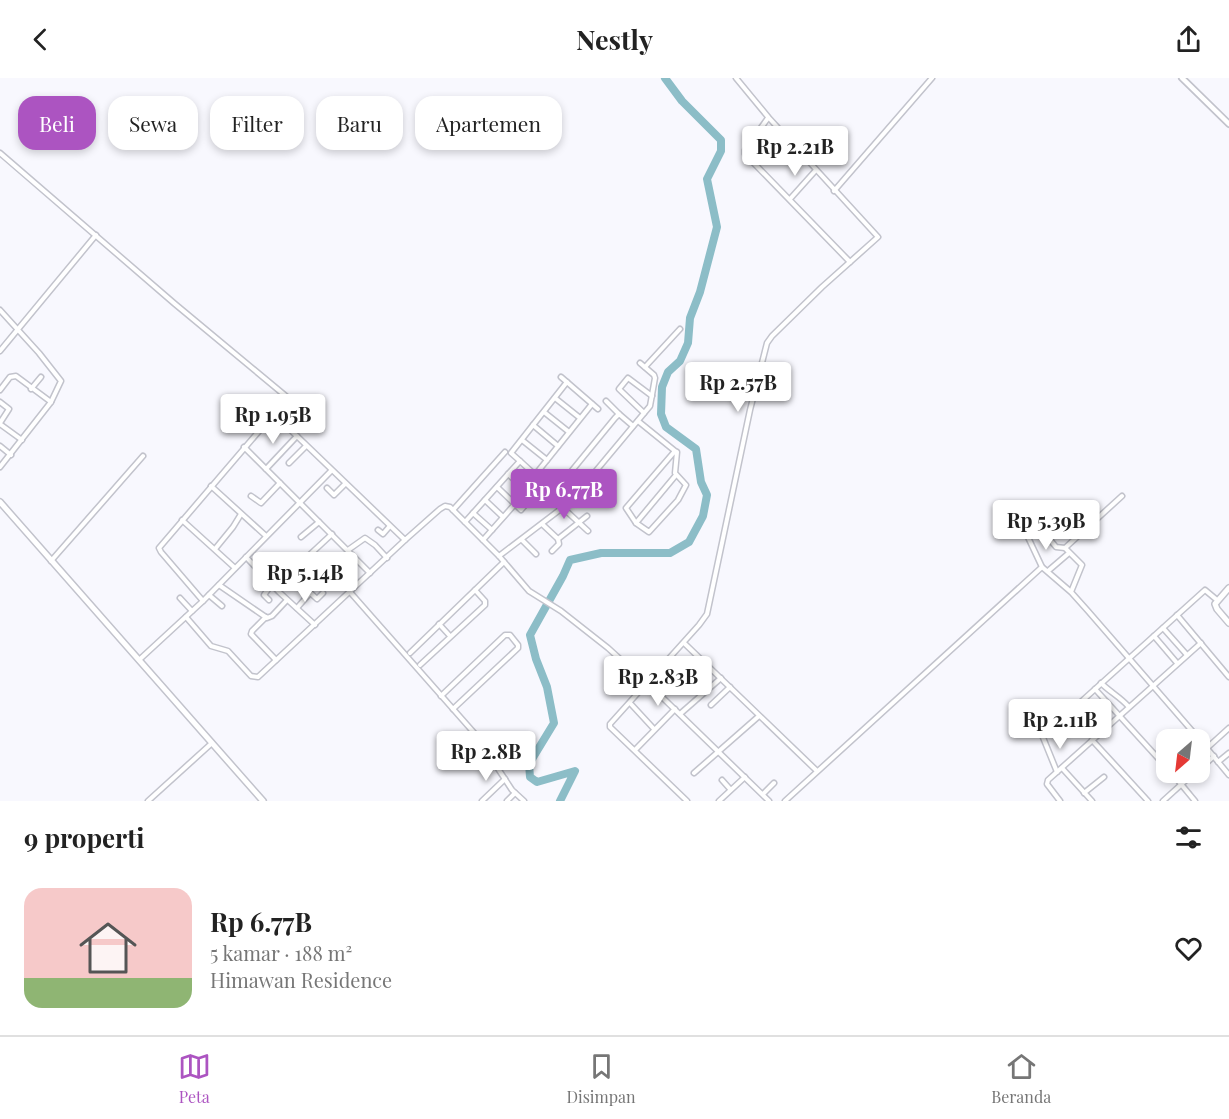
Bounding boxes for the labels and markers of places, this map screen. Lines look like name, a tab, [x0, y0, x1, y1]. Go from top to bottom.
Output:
pin: Rp 2.21B	[733, 126, 857, 177]
pin: Rp 2.57B	[676, 362, 800, 413]
pin: Rp 1.95B	[211, 394, 335, 445]
pin: Rp 6.77B	[502, 469, 626, 520]
pin: Rp 5.39B	[984, 500, 1108, 551]
pin: Rp 5.14B	[243, 552, 367, 603]
pin: Rp 2.83B	[596, 656, 720, 707]
pin: Rp 2.11B	[998, 699, 1122, 750]
pin: Rp 2.8B	[431, 731, 541, 782]

